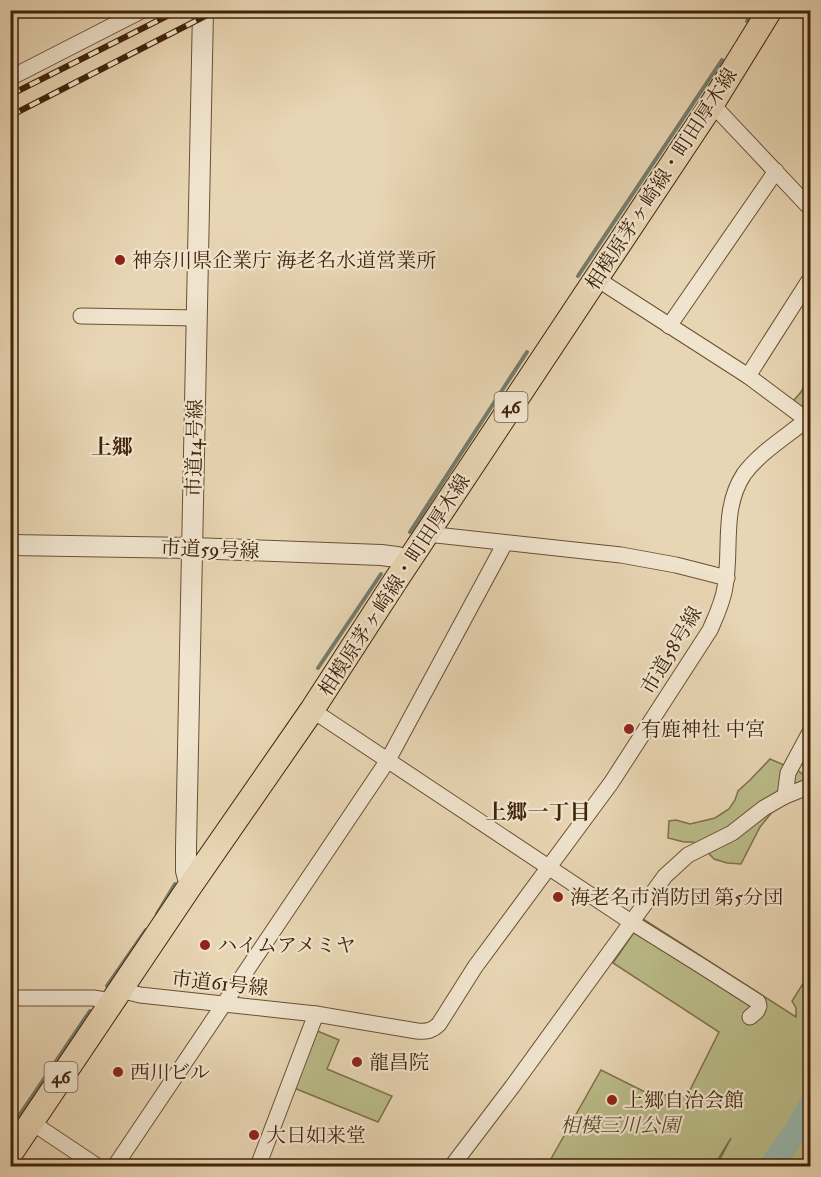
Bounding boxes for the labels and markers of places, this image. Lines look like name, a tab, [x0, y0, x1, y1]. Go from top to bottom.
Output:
place label: 神奈川県企業庁 海老名水道営業所	[132, 248, 436, 273]
marker: 神奈川県企業庁 海老名水道営業所	[113, 253, 127, 267]
place label: 有鹿神社 中宮	[641, 717, 765, 742]
marker: 有鹿神社 中宮	[622, 722, 636, 736]
place label: 海老名市消防団 第5分団	[570, 885, 783, 910]
marker: 海老名市消防団 第5分団	[551, 890, 565, 904]
place label: ハイムアメミヤ	[217, 933, 356, 958]
marker: ハイムアメミヤ	[198, 938, 212, 952]
place label: 龍昌院	[369, 1050, 429, 1075]
marker: 龍昌院	[350, 1055, 364, 1069]
place label: 西川ビル	[130, 1060, 210, 1085]
marker: 西川ビル	[111, 1065, 125, 1079]
place label: 上郷自治会館	[624, 1088, 744, 1113]
marker: 上郷自治会館	[605, 1093, 619, 1107]
place label: 大日如来堂	[266, 1123, 366, 1148]
marker: 大日如来堂	[247, 1128, 261, 1142]

